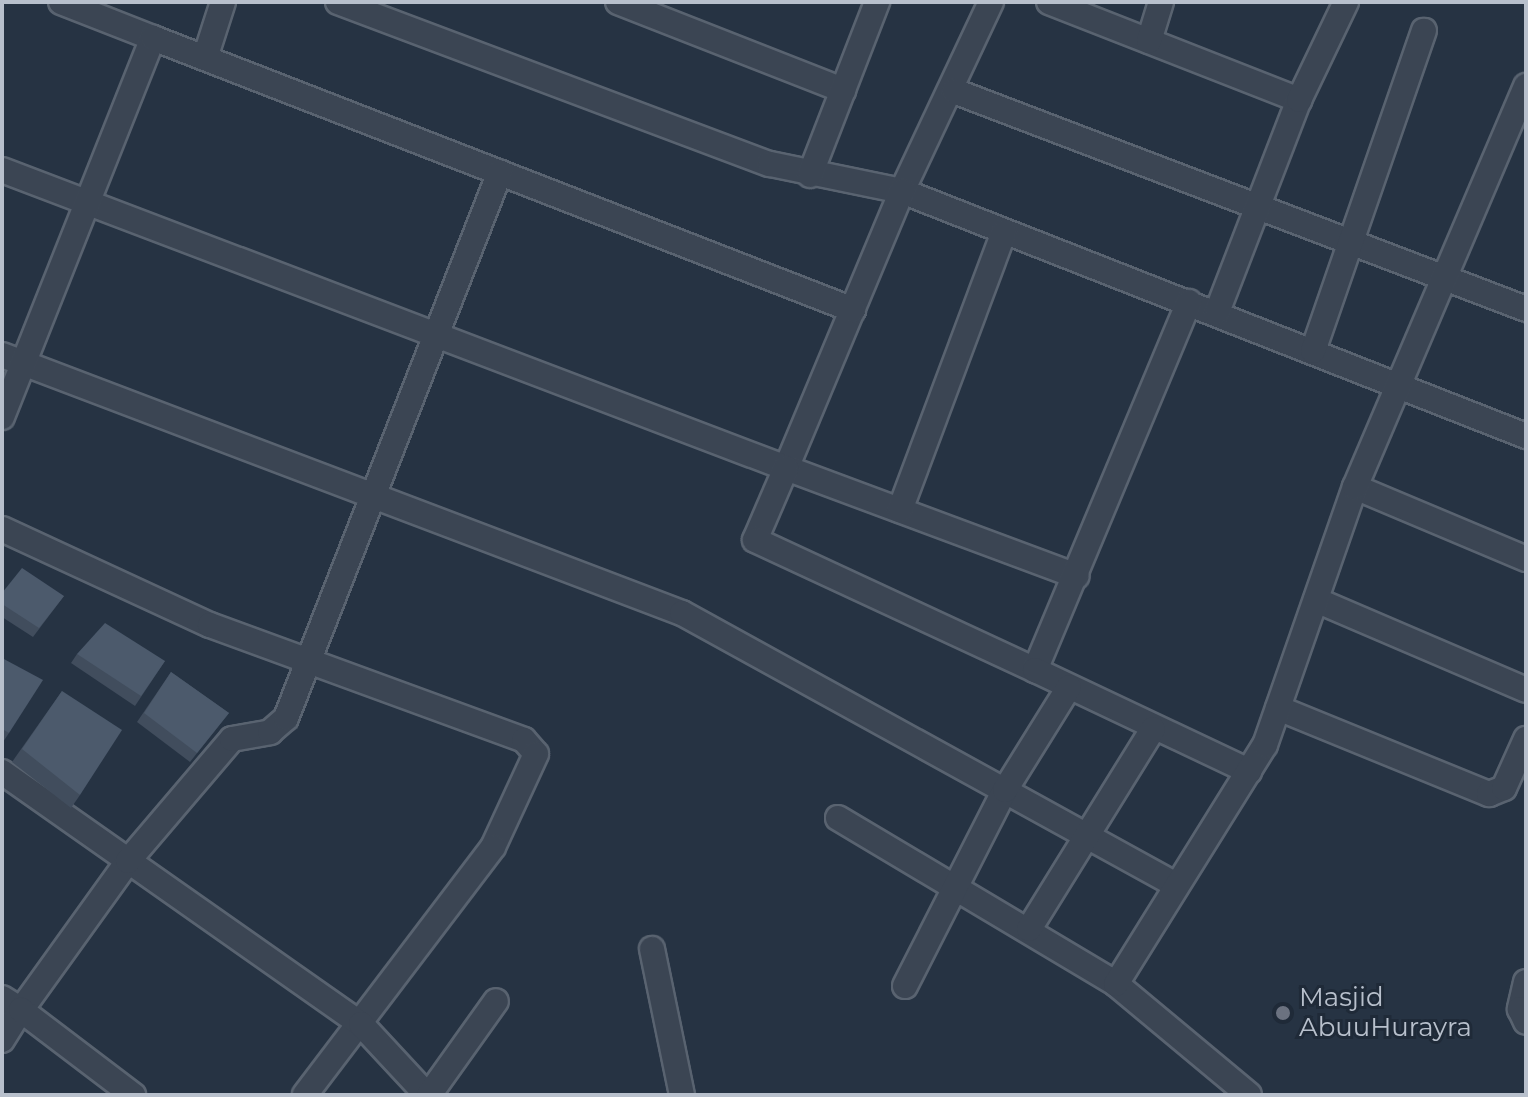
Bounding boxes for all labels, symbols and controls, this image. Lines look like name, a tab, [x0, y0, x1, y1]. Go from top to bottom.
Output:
place label: Masjid AbuuHurayra	[1299, 982, 1472, 1044]
marker: Masjid AbuuHurayra	[1274, 1004, 1292, 1022]

